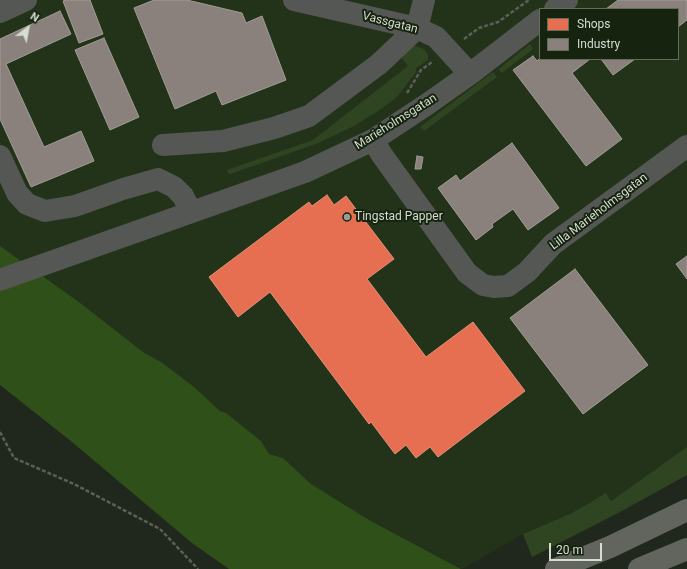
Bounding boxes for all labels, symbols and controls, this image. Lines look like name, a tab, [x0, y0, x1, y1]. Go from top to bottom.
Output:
north arrow	[8, 8, 48, 48]
legend	[539, 8, 679, 60]
street label: Vassgatan	[361, 9, 419, 37]
text: N	[28, 10, 41, 25]
text: Shops	[577, 17, 611, 31]
text: Industry	[577, 37, 620, 51]
street label: Marieholmsgatan	[352, 91, 440, 153]
street label: Lilla Marieholmsgatan	[547, 171, 651, 253]
place label: Tingstad Papper	[355, 210, 443, 224]
marker: Tingstad Papper	[342, 212, 352, 222]
scale bar	[551, 535, 604, 561]
text: 20 m	[556, 543, 583, 557]

